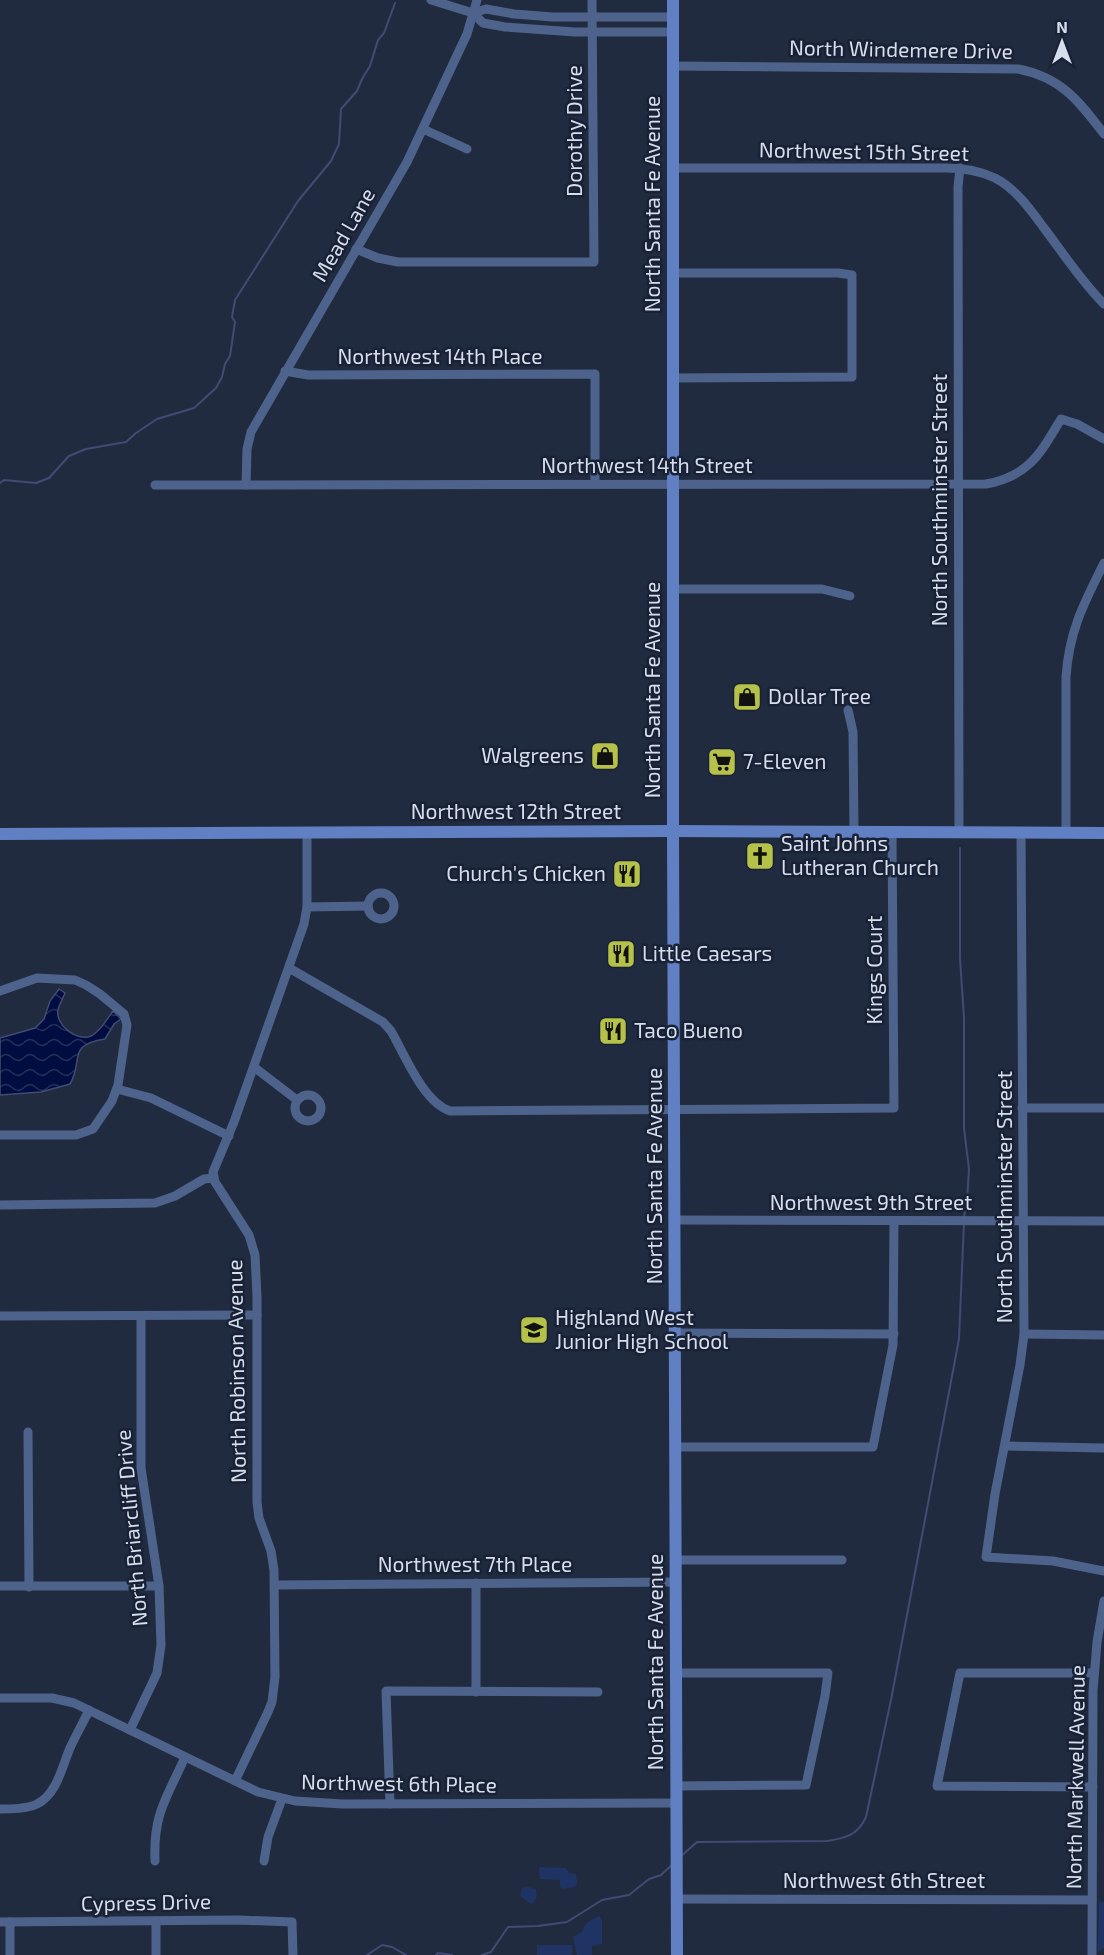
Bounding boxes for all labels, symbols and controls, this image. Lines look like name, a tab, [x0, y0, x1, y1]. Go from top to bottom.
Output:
north arrow	[1032, 12, 1092, 72]
text: N	[1056, 17, 1068, 36]
street label: North Windemere Drive	[789, 34, 1013, 63]
street label: Dorothy Drive	[561, 65, 586, 197]
street label: North Santa Fe Avenue	[639, 96, 664, 312]
street label: Northwest 15th Street	[759, 136, 969, 165]
street label: Mead Lane	[306, 183, 379, 285]
street label: Northwest 14th Place	[338, 343, 542, 368]
street label: North Southminster Street	[926, 374, 951, 626]
street label: Northwest 14th Street	[541, 452, 753, 477]
street label: North Santa Fe Avenue	[639, 582, 664, 798]
shop icon: Dollar Tree	[731, 681, 763, 713]
place label: Dollar Tree	[768, 683, 871, 708]
shop icon: Walgreens	[589, 740, 621, 772]
place label: Walgreens	[481, 742, 584, 767]
supermarket icon: 7-Eleven	[706, 746, 738, 778]
place label: 7-Eleven	[743, 748, 826, 773]
street label: Northwest 12th Street	[411, 798, 621, 823]
place label: Saint Johns Lutheran Church	[781, 830, 939, 879]
church icon: Saint Johns Lutheran Church	[744, 840, 776, 872]
restaurant icon: Church's Chicken	[611, 858, 643, 890]
place label: Church's Chicken	[446, 860, 606, 885]
street label: Kings Court	[861, 915, 886, 1025]
restaurant icon: Little Caesars	[605, 938, 637, 970]
place label: Little Caesars	[642, 940, 772, 965]
restaurant icon: Taco Bueno	[597, 1015, 629, 1047]
place label: Taco Bueno	[634, 1017, 743, 1042]
street label: North Santa Fe Avenue	[641, 1068, 666, 1284]
street label: North Southminster Street	[991, 1071, 1016, 1323]
street label: Northwest 9th Street	[770, 1189, 972, 1214]
street label: North Robinson Avenue	[221, 1259, 250, 1483]
place label: Highland West Junior High School	[555, 1304, 729, 1353]
school or university icon: Highland West Junior High School	[518, 1314, 550, 1346]
street label: North Briarcliff Drive	[109, 1429, 152, 1628]
street label: Northwest 7th Place	[378, 1551, 572, 1576]
street label: North Santa Fe Avenue	[642, 1554, 667, 1770]
street label: North Markwell Avenue	[1060, 1665, 1089, 1889]
street label: Northwest 6th Place	[301, 1768, 497, 1797]
street label: Northwest 6th Street	[783, 1867, 985, 1892]
street label: Cypress Drive	[81, 1888, 211, 1915]

